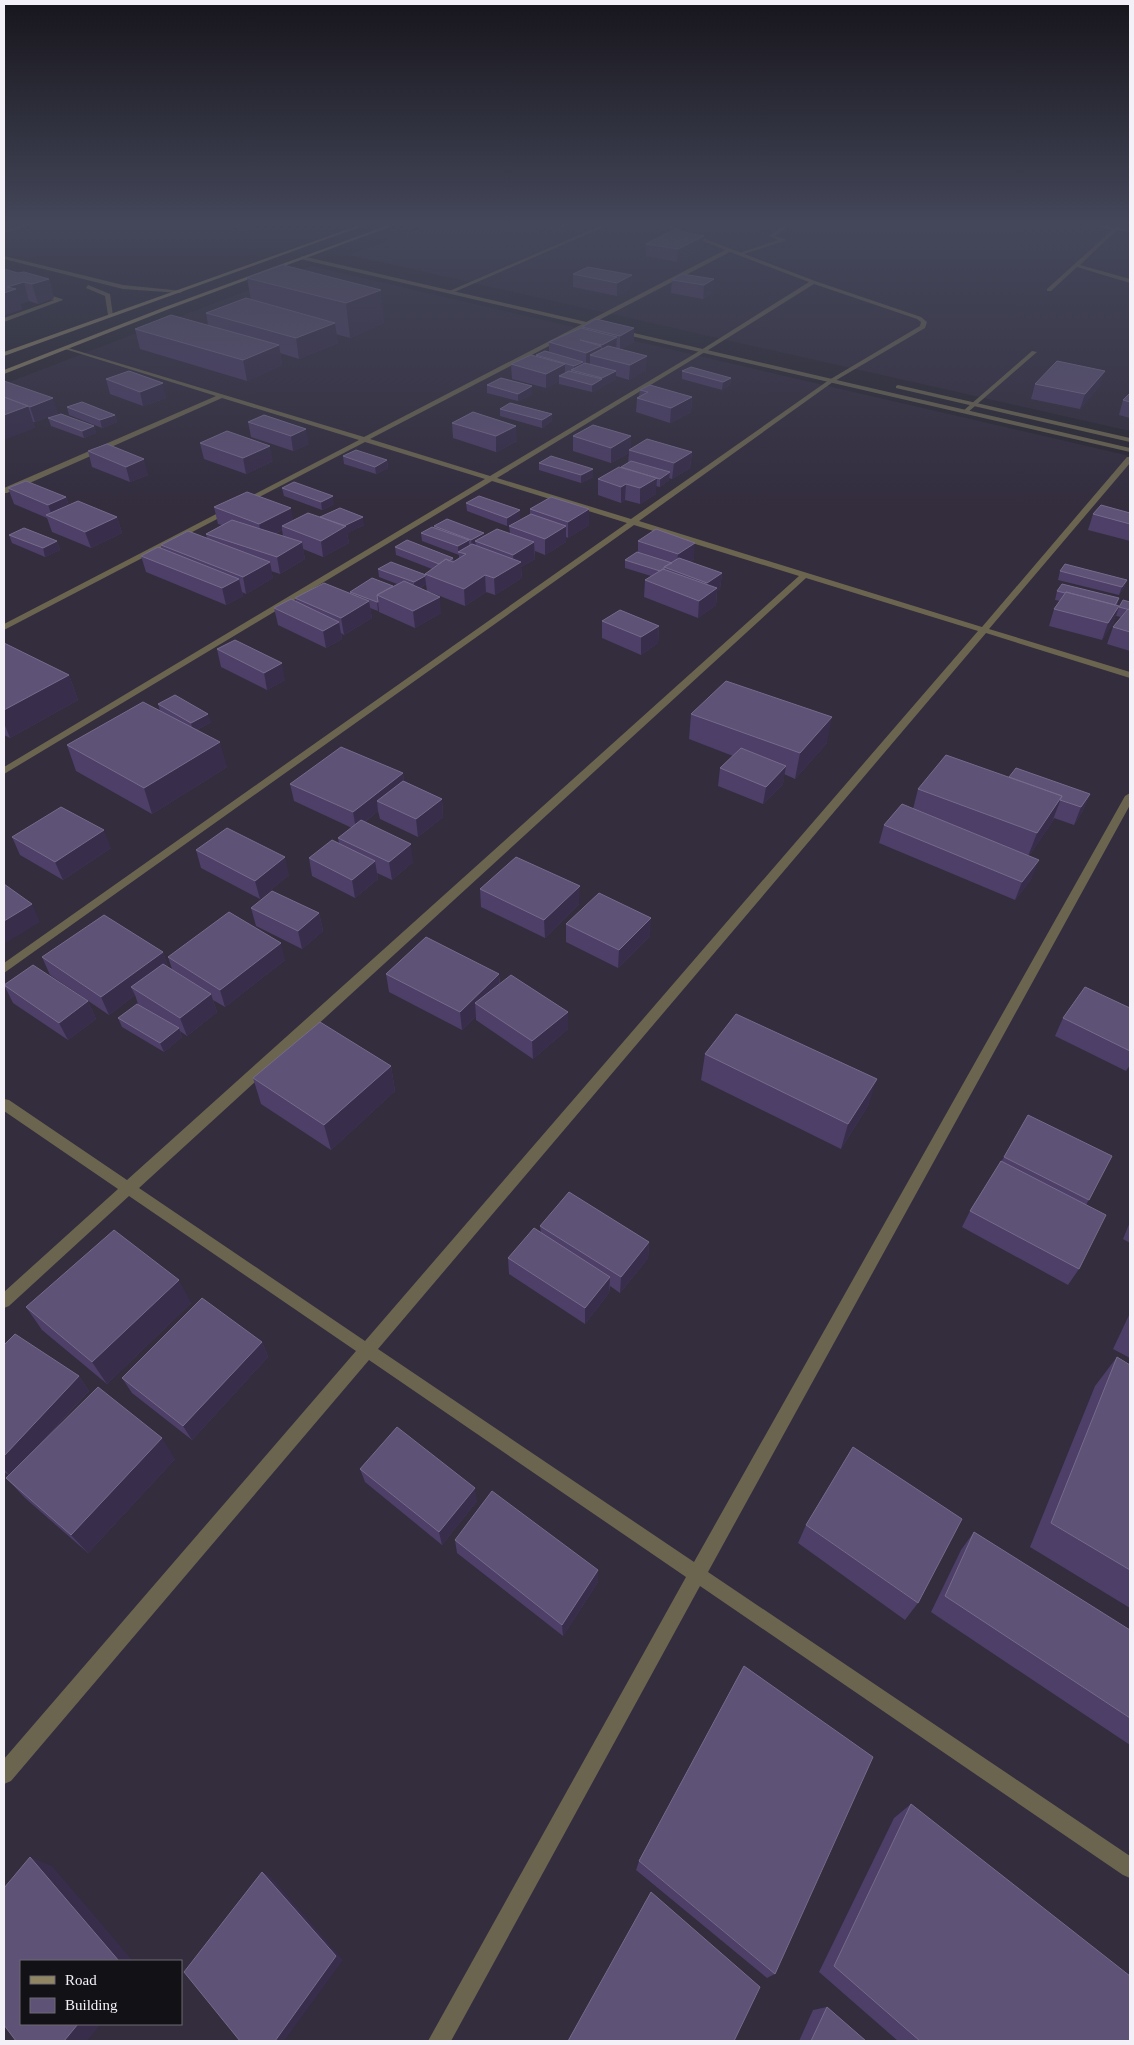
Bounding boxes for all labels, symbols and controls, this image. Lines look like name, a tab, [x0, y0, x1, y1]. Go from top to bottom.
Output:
legend	[20, 1960, 182, 2025]
text: Road	[65, 1972, 97, 1988]
text: Building	[65, 1997, 118, 2013]

